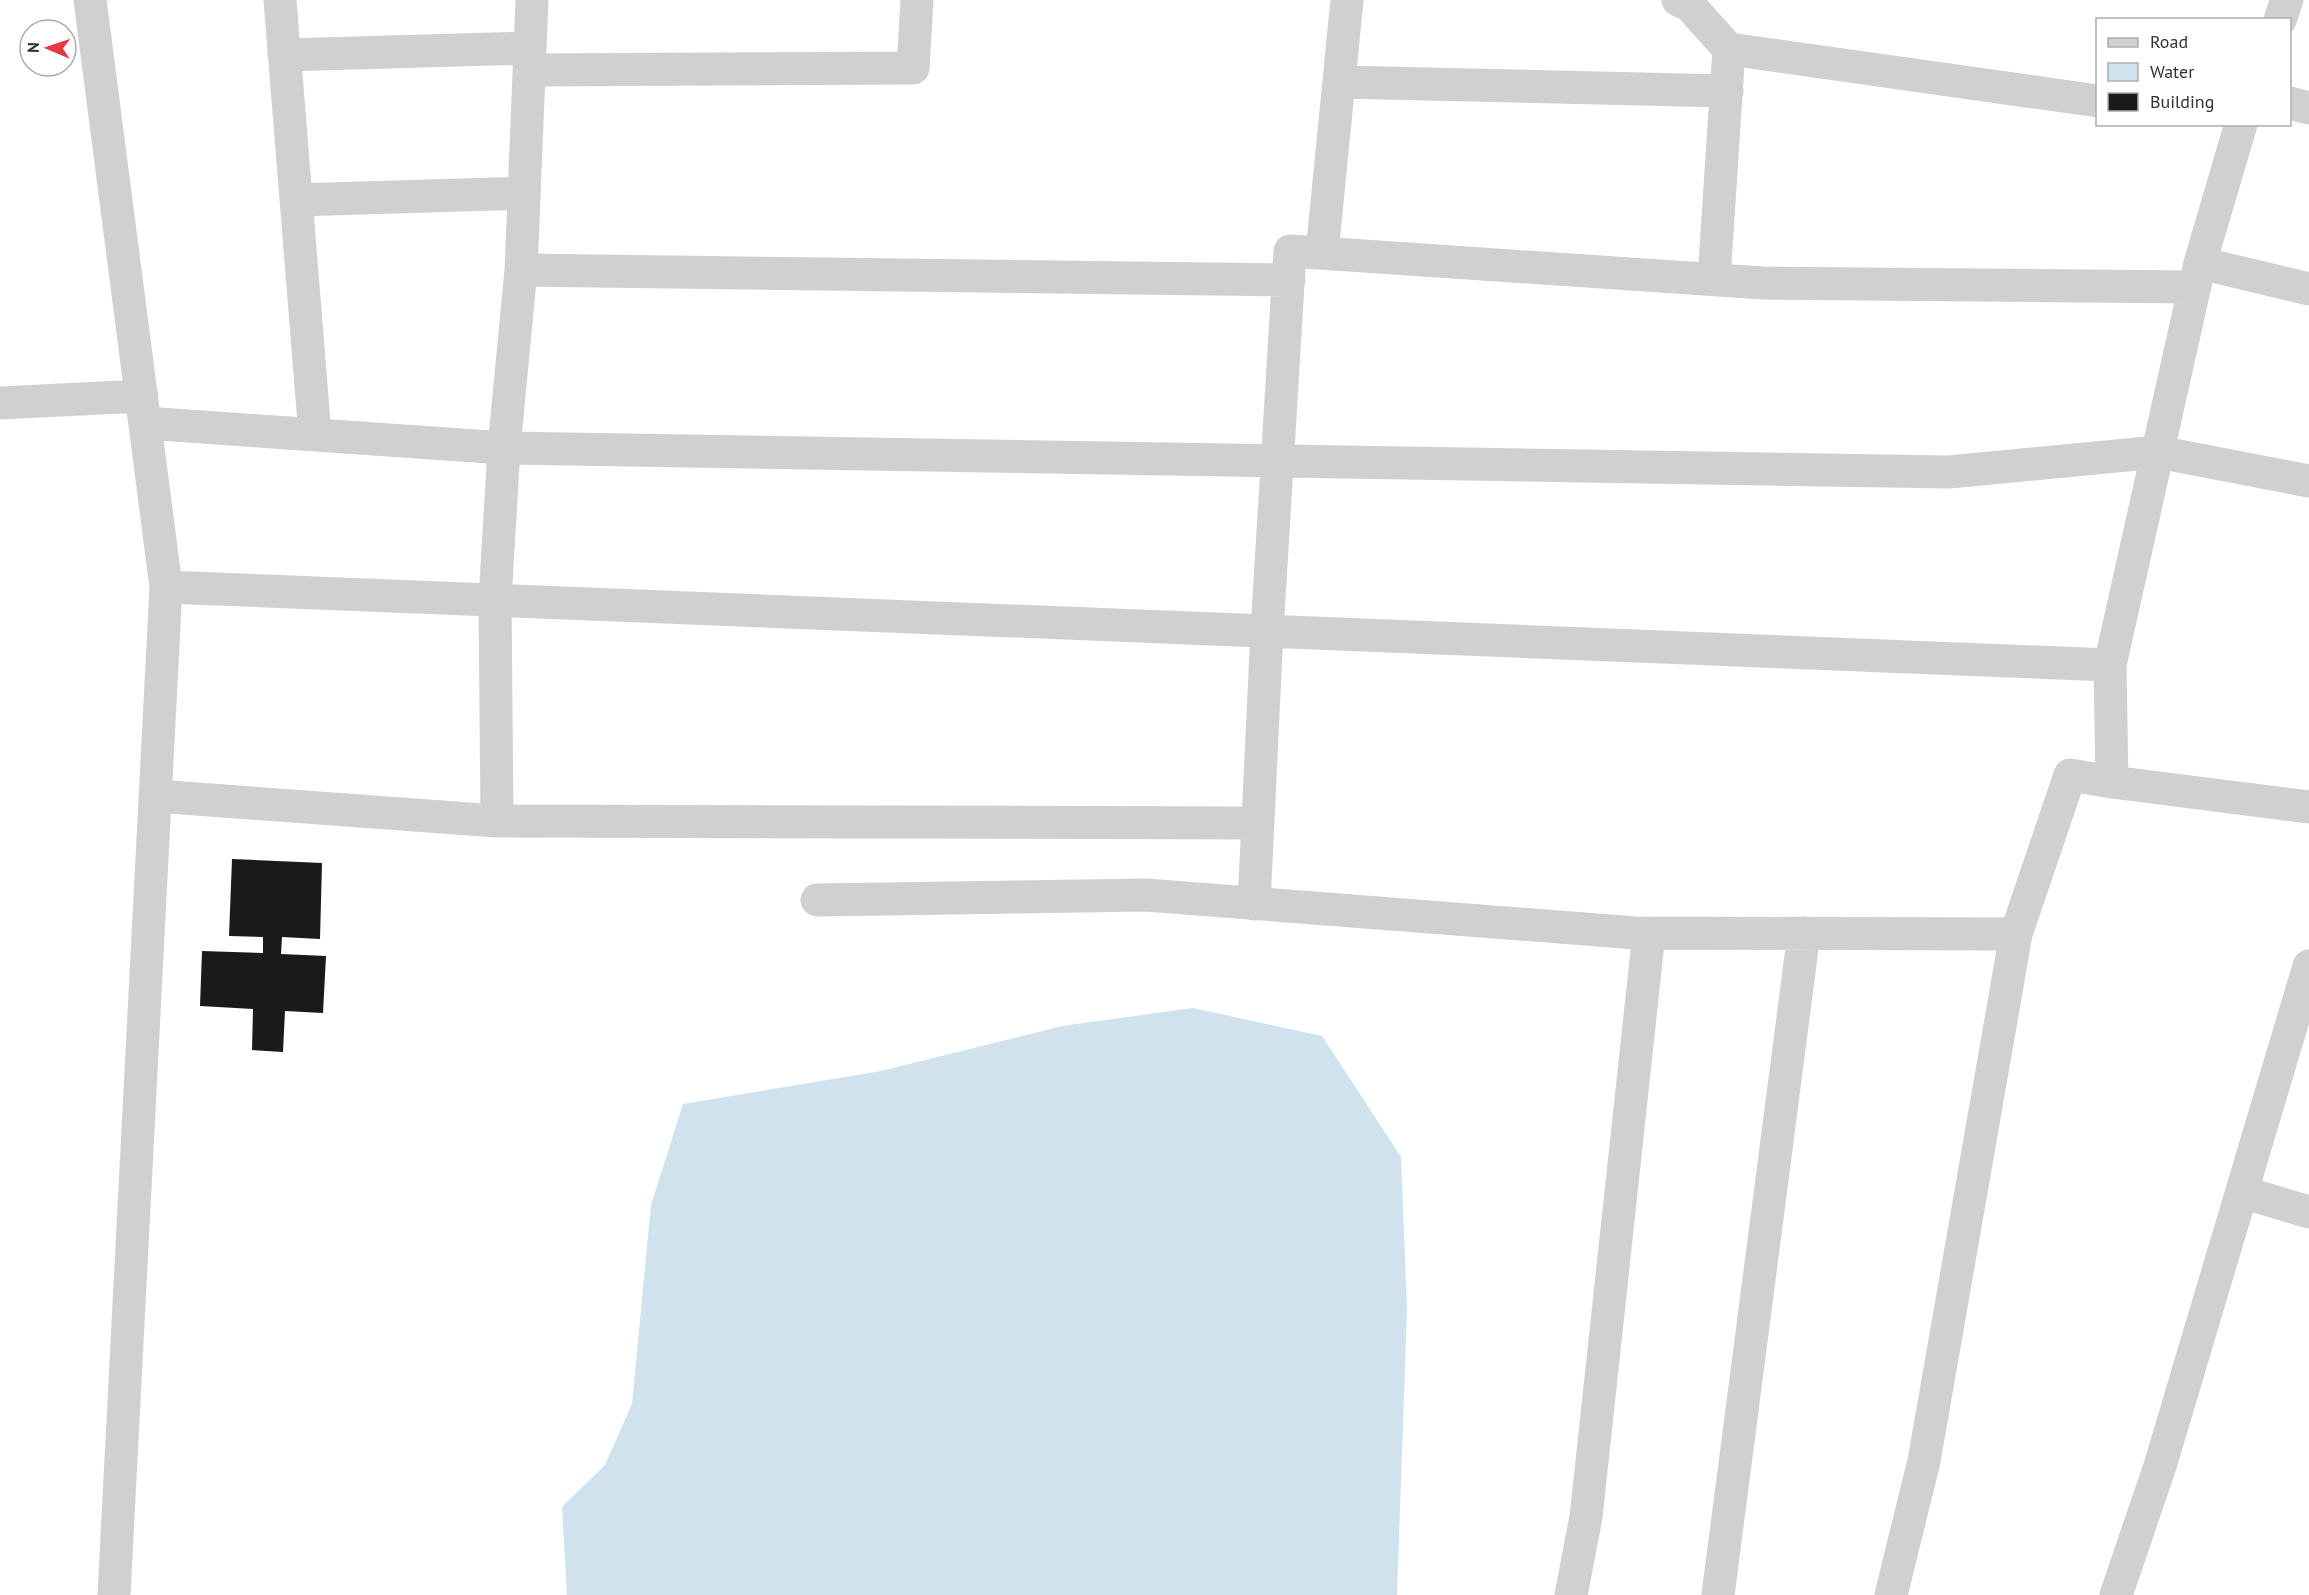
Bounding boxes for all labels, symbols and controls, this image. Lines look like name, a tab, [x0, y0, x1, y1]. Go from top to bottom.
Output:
north arrow	[18, 18, 78, 78]
legend	[2096, 18, 2291, 126]
text: Road	[2150, 30, 2188, 53]
text: N	[23, 42, 43, 53]
text: Water	[2150, 60, 2194, 83]
text: Building	[2150, 90, 2214, 113]

